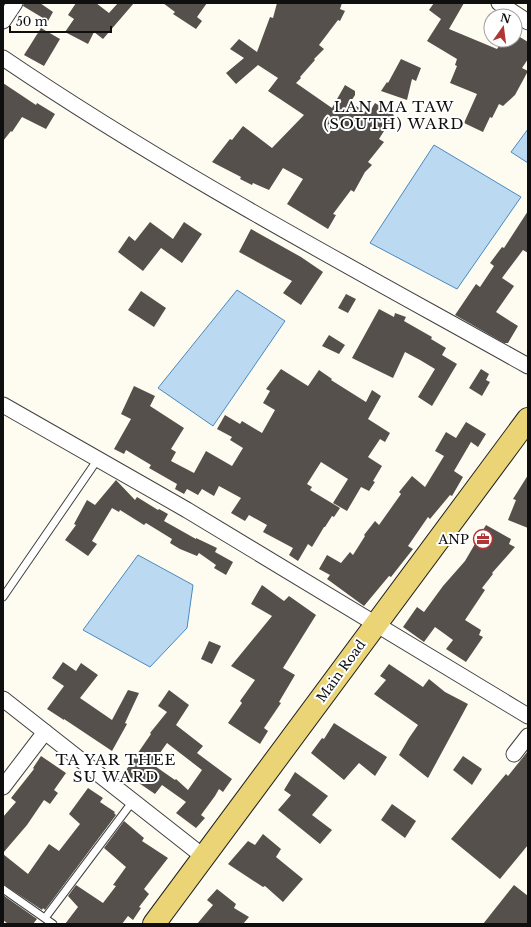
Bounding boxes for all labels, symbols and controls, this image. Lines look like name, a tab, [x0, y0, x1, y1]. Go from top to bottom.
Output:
scale bar	[10, 8, 111, 34]
north arrow	[483, 8, 523, 48]
text: N	[499, 10, 513, 26]
text: 50 m	[16, 14, 48, 29]
district label: LAN MA TAW (SOUTH) WARD	[323, 97, 465, 133]
office icon: ANP	[472, 528, 494, 550]
place label: ANP	[437, 531, 469, 548]
street label: Main Road	[313, 636, 369, 706]
district label: TA YAR THEE SU WARD	[56, 750, 177, 786]

